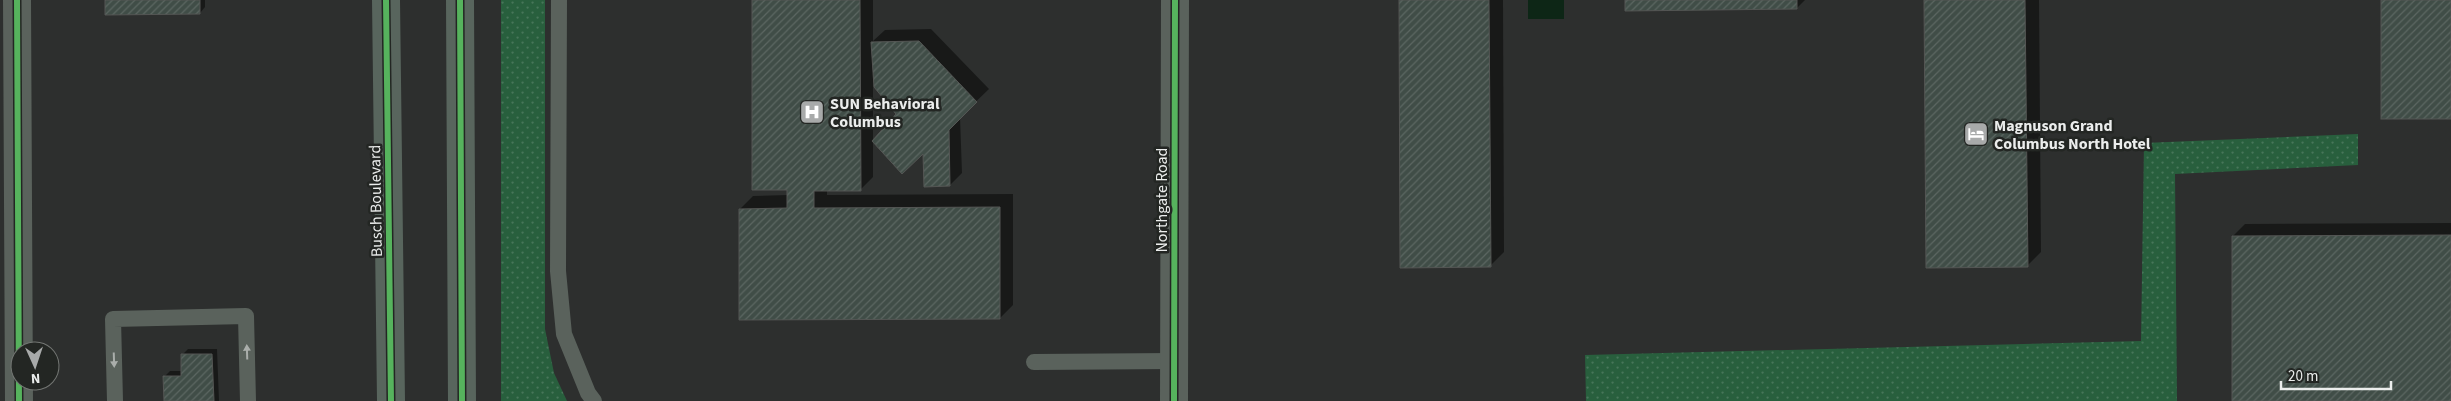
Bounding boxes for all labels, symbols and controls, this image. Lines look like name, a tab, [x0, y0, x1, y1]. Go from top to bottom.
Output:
place label: SUN Behavioral Columbus	[830, 93, 940, 133]
hospital icon: SUN Behavioral Columbus	[799, 99, 825, 125]
place label: Magnuson Grand Columbus North Hotel	[1994, 115, 2151, 155]
hotel icon: Magnuson Grand Columbus North Hotel	[1963, 121, 1989, 147]
street label: Busch Boulevard	[364, 145, 388, 257]
street label: Northgate Road	[1151, 147, 1173, 253]
north arrow	[10, 341, 60, 391]
one-way arrow	[243, 344, 251, 360]
one-way arrow	[110, 352, 118, 368]
scale bar	[2281, 358, 2391, 390]
text: 20 m	[2288, 366, 2318, 387]
text: N	[30, 368, 41, 388]

